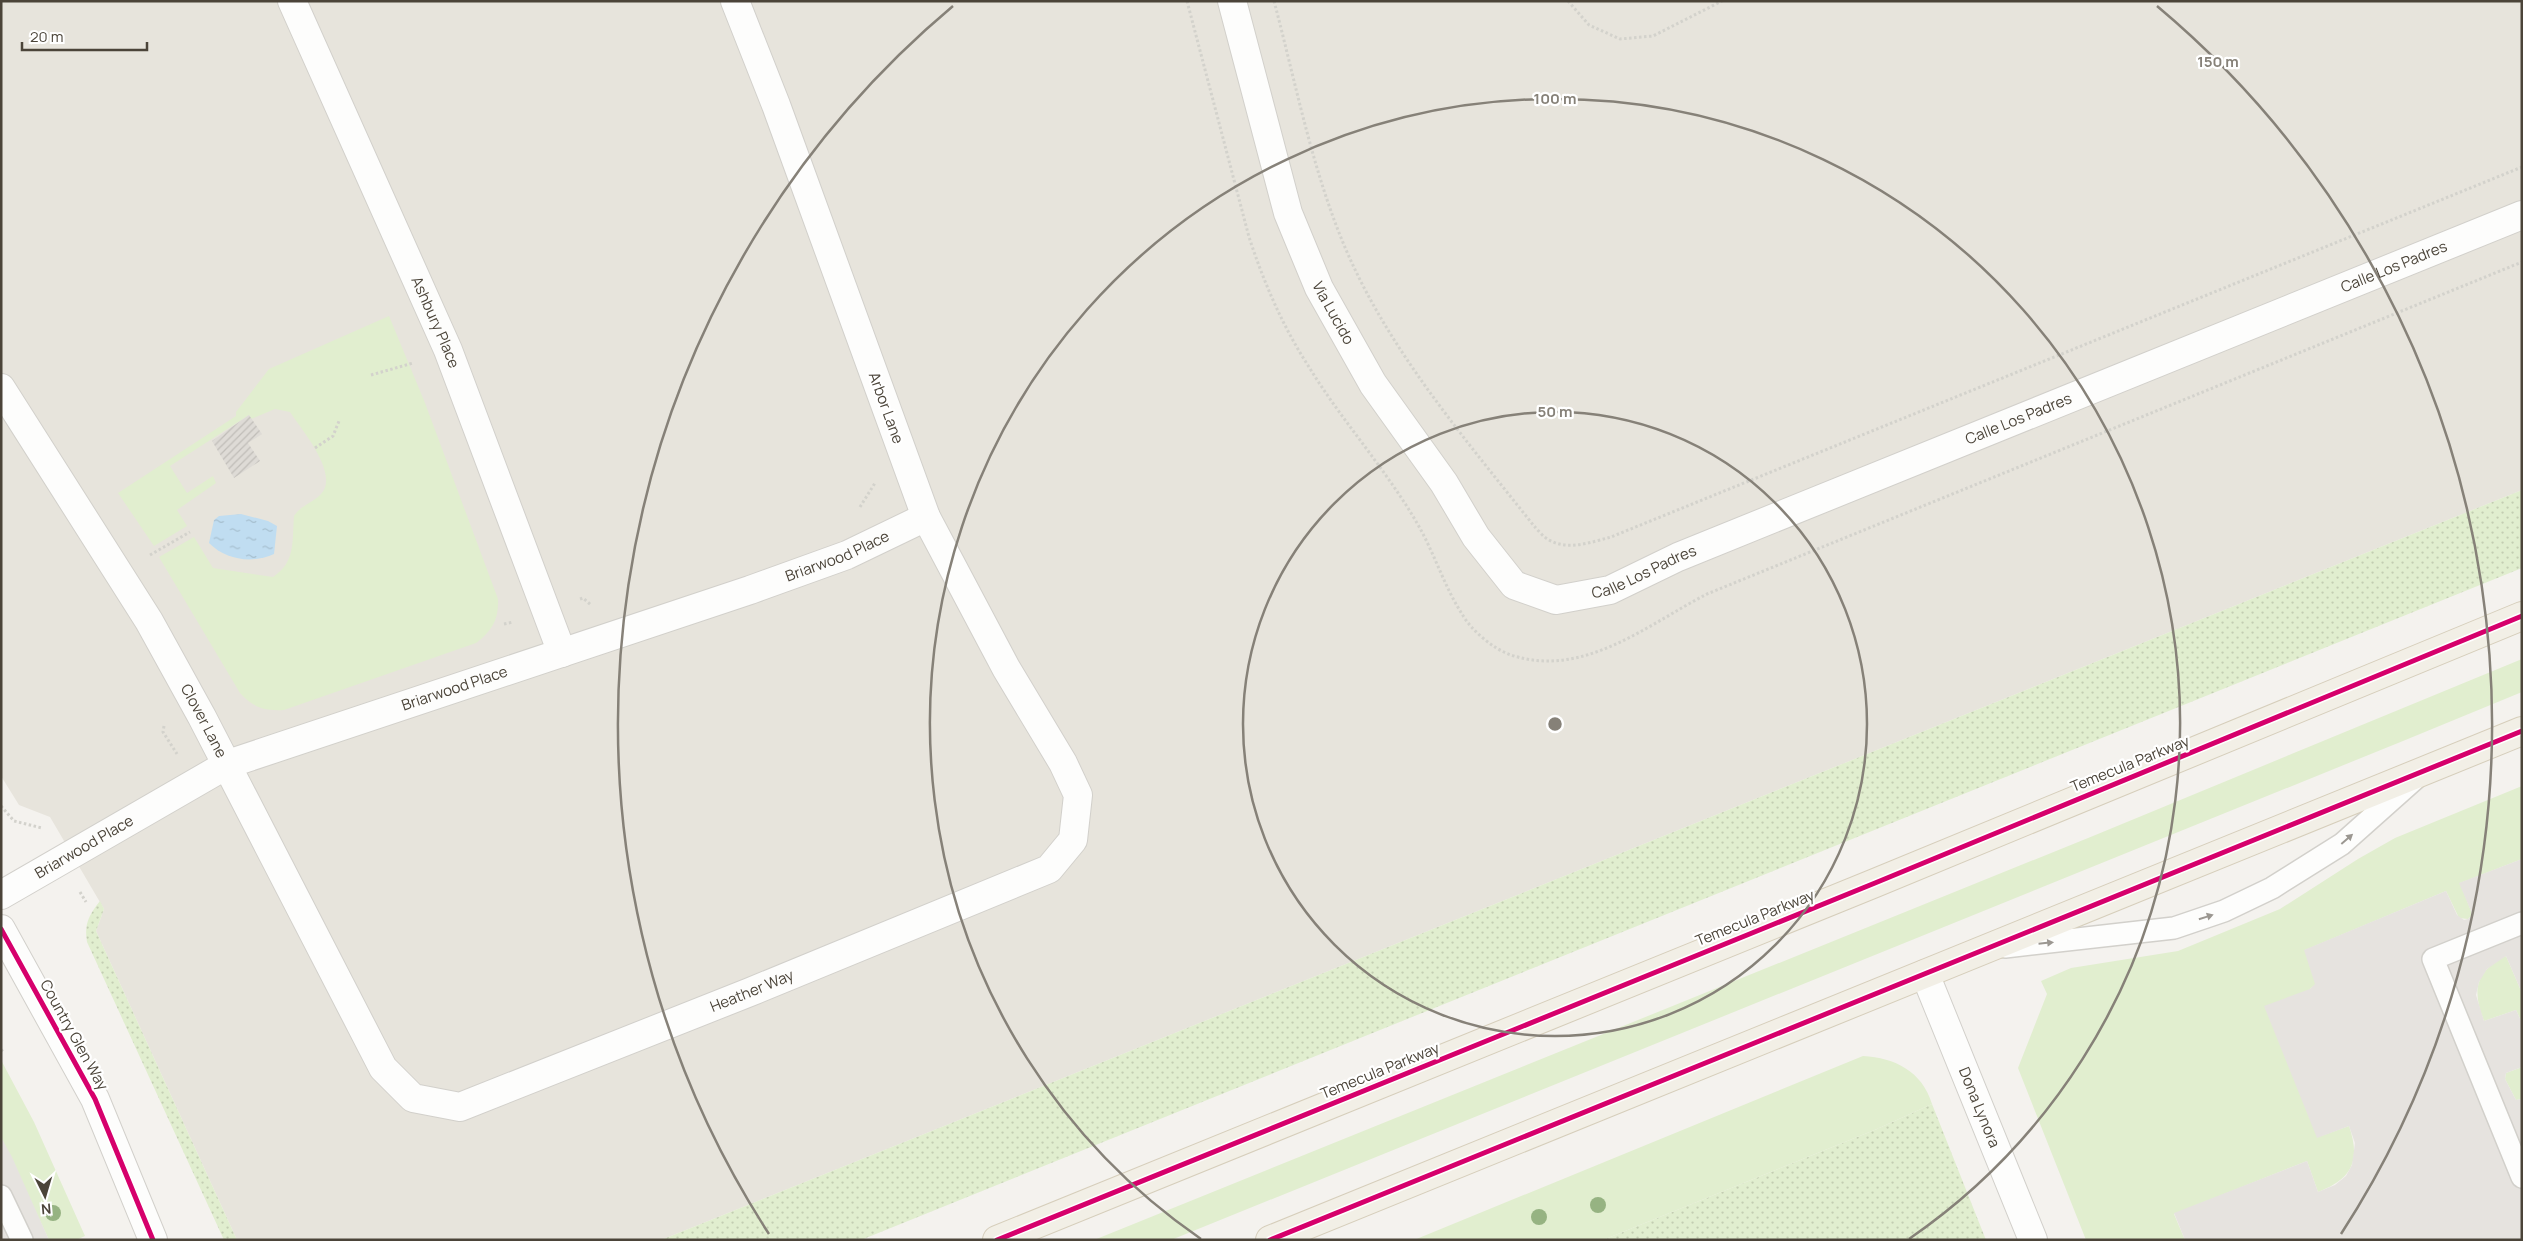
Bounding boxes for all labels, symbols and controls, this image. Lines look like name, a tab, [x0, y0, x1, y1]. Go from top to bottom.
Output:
scale bar	[22, 20, 148, 52]
text: 20 m	[30, 26, 63, 47]
text: 150 m	[2197, 51, 2239, 72]
text: 100 m	[1534, 88, 1576, 109]
street label: Calle Los Padres	[2337, 235, 2450, 297]
street label: Ashbury Place	[406, 273, 465, 371]
street label: Via Lucido	[1307, 278, 1360, 348]
street label: Arbor Lane	[864, 369, 909, 447]
street label: Calle Los Padres	[1962, 387, 2075, 449]
text: 50 m	[1537, 401, 1573, 422]
street label: Briarwood Place	[782, 525, 893, 586]
street label: Calle Los Padres	[1590, 540, 1700, 603]
street label: Briarwood Place	[399, 660, 510, 715]
street label: Clover Lane	[176, 680, 232, 762]
centre of rings	[1546, 715, 1564, 733]
street label: Temecula Parkway	[2067, 730, 2192, 797]
street label: Briarwood Place	[31, 810, 137, 883]
one-way arrow	[2341, 833, 2353, 845]
street label: Temecula Parkway	[1692, 884, 1817, 951]
one-way arrow	[2198, 913, 2213, 921]
one-way arrow	[2038, 939, 2054, 947]
street label: Heather Way	[707, 964, 797, 1017]
street label: Country Glen Way	[35, 976, 114, 1094]
street label: Temecula Parkway	[1317, 1037, 1442, 1104]
street label: Dona Lynora	[1954, 1064, 2005, 1151]
north arrow	[20, 1171, 70, 1221]
text: N	[40, 1200, 52, 1219]

